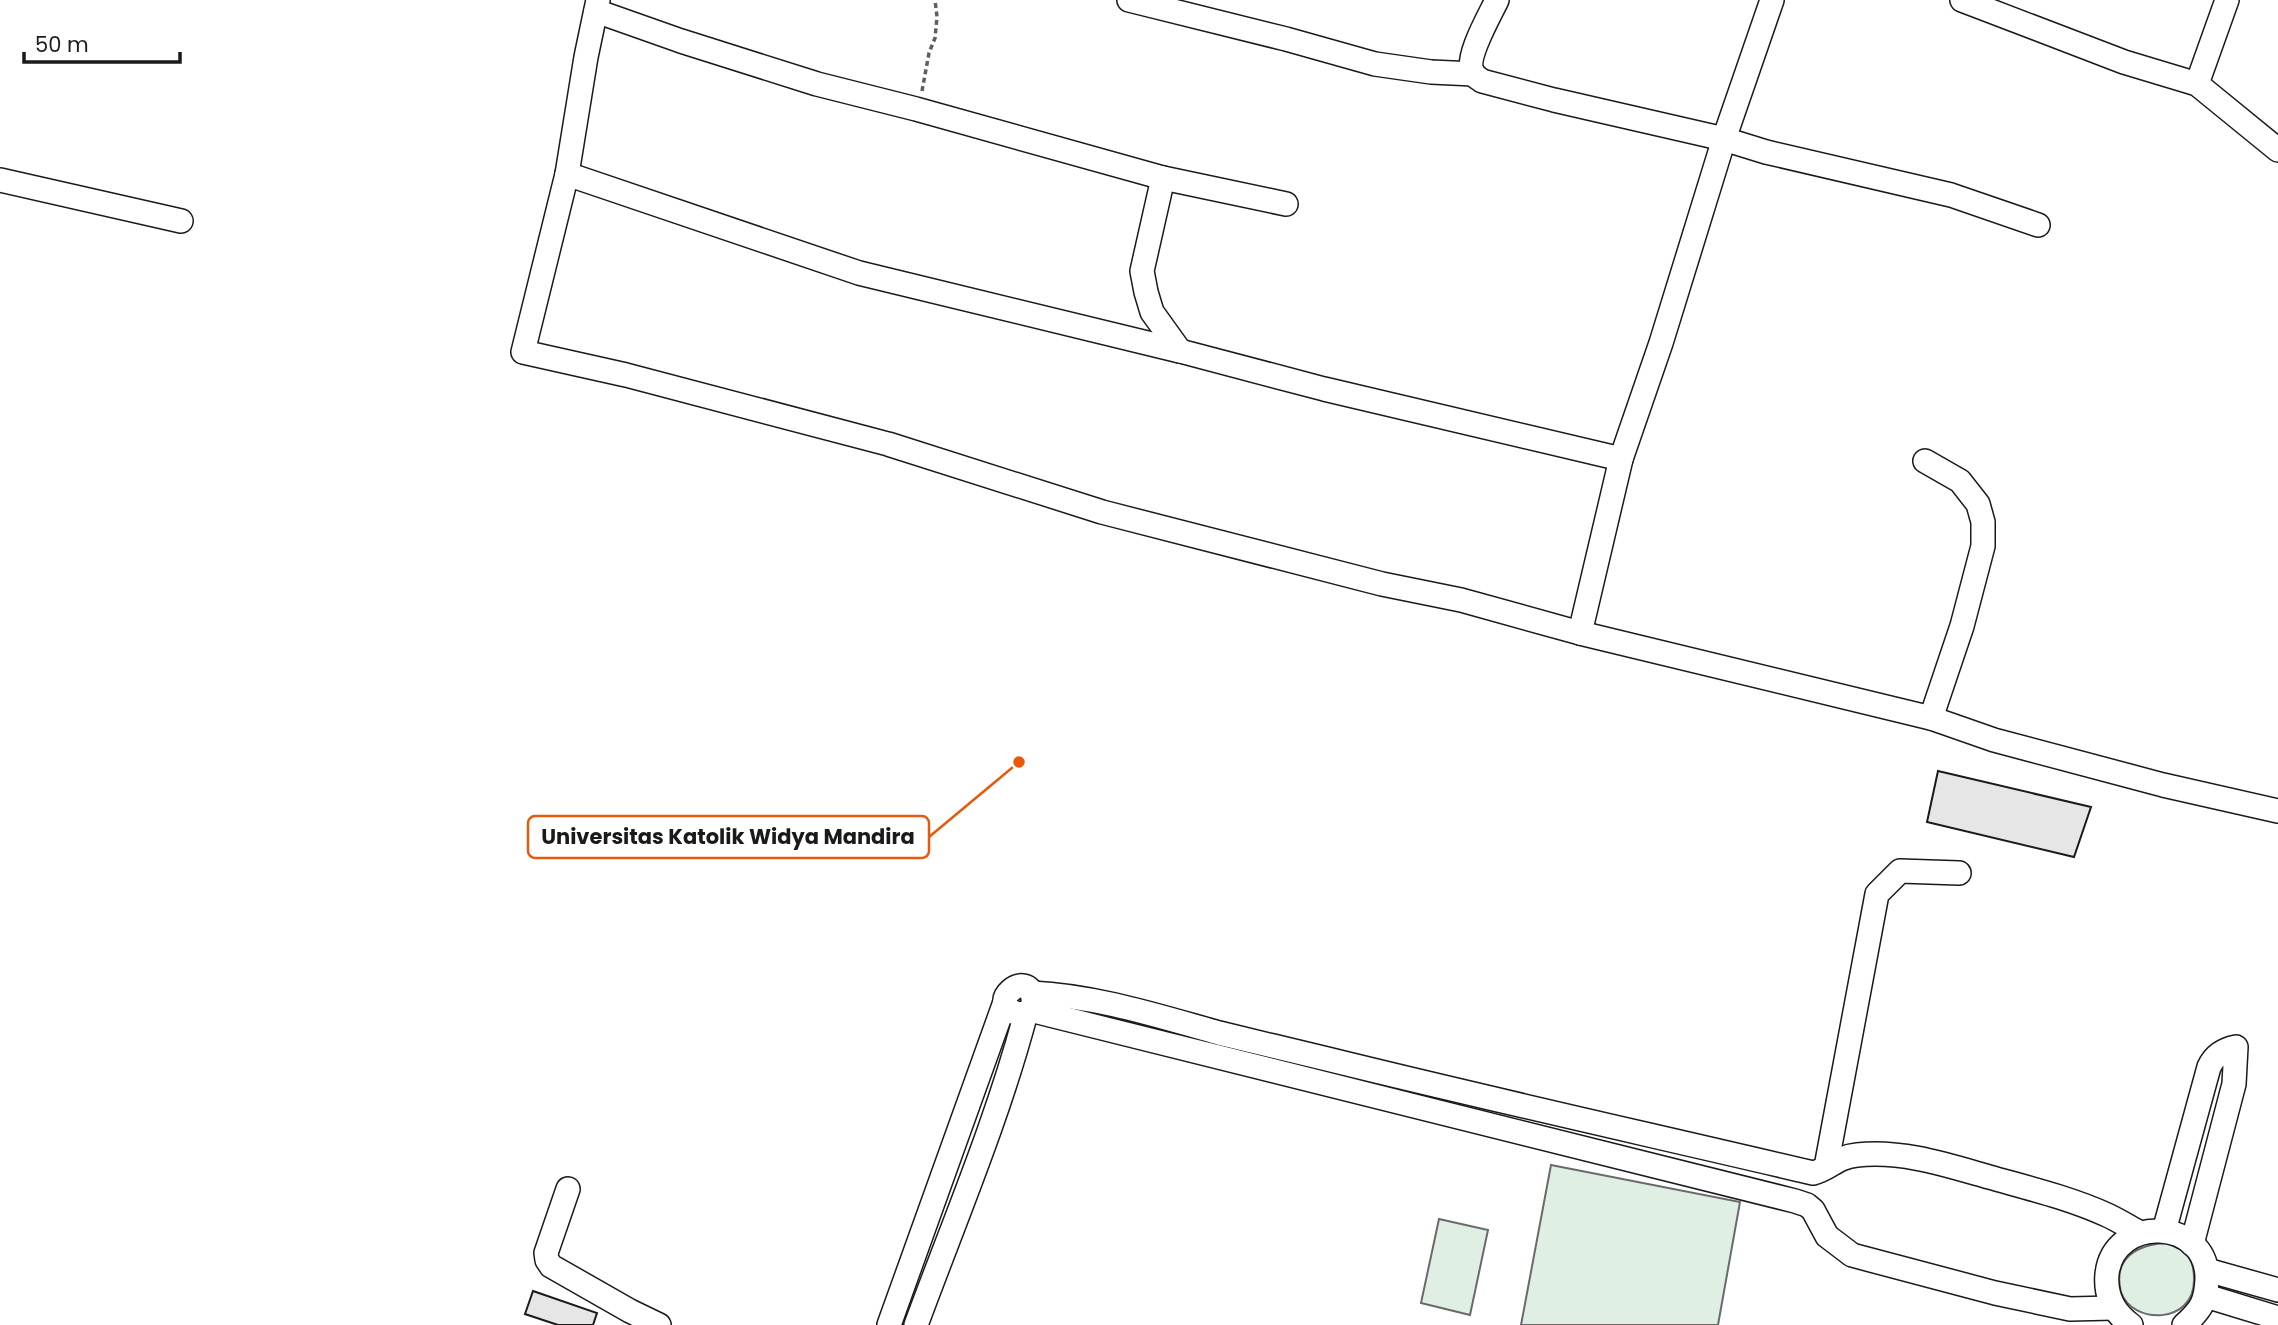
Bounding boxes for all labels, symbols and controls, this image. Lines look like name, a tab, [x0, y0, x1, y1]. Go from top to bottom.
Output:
scale bar	[24, 21, 180, 65]
text: 50 m	[35, 30, 89, 59]
callout: Universitas Katolik Widya Mandira	[528, 816, 929, 858]
text: Universitas Katolik Widya Mandira	[541, 822, 915, 851]

